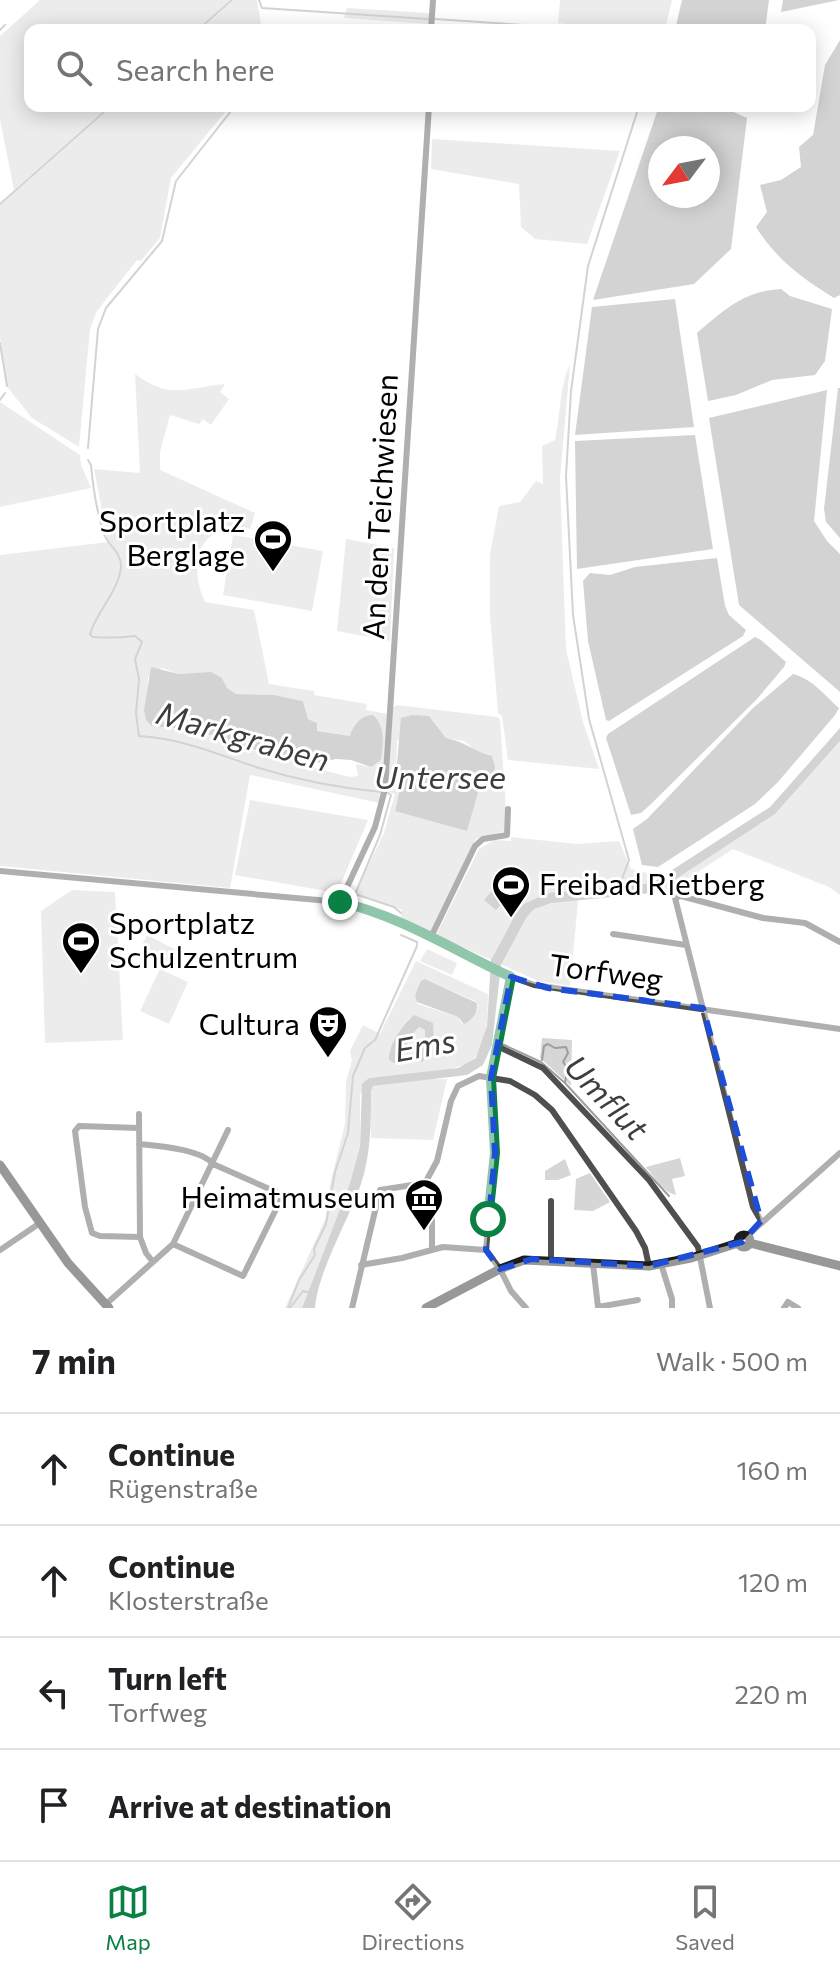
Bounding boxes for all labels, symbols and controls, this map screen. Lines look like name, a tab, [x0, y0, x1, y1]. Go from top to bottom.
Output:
search box	[24, 24, 816, 112]
icon: search	[52, 46, 96, 90]
text: Search here	[116, 50, 275, 87]
north arrow	[648, 136, 720, 208]
street label: An den Teichwiesen	[353, 373, 404, 641]
place label: Sportplatz Berglage	[99, 501, 245, 572]
sports icon: Sportplatz Berglage	[252, 518, 294, 573]
water label: Markgraben	[153, 691, 335, 779]
water label: Untersee	[374, 756, 506, 796]
sports icon: Freibad Rietberg	[490, 864, 532, 919]
place label: Freibad Rietberg	[539, 864, 765, 901]
route end	[322, 884, 358, 920]
place label: Sportplatz Schulzentrum	[109, 903, 298, 974]
sports icon: Sportplatz Schulzentrum	[60, 920, 102, 975]
street label: Torfweg	[547, 944, 665, 997]
place label: Cultura	[199, 1004, 300, 1041]
theatre icon: Cultura	[307, 1004, 349, 1059]
water label: Ems	[391, 1019, 458, 1069]
water label: Umflut	[557, 1046, 658, 1148]
place label: Heimatmuseum	[180, 1177, 396, 1214]
museum icon: Heimatmuseum	[403, 1177, 445, 1232]
route start	[470, 1201, 506, 1237]
text: 7 min	[32, 1339, 116, 1381]
text: Walk · 500 m	[656, 1345, 808, 1376]
text: Continue	[108, 1435, 235, 1472]
icon: ahead	[32, 1447, 76, 1491]
text: 160 m	[736, 1454, 808, 1485]
text: Rügenstraße	[108, 1472, 258, 1503]
text: Continue	[108, 1547, 235, 1584]
icon: ahead	[32, 1559, 76, 1603]
text: 120 m	[738, 1566, 808, 1597]
text: Klosterstraße	[108, 1584, 269, 1615]
text: Turn left	[108, 1659, 227, 1696]
icon: left	[32, 1671, 76, 1715]
text: 220 m	[735, 1678, 808, 1709]
text: Torfweg	[108, 1696, 207, 1727]
icon: arrive	[32, 1783, 76, 1827]
text: Arrive at destination	[108, 1787, 392, 1824]
tab: Map	[105, 1880, 151, 1955]
tab: Directions	[361, 1880, 465, 1955]
tab: Saved	[675, 1880, 735, 1955]

